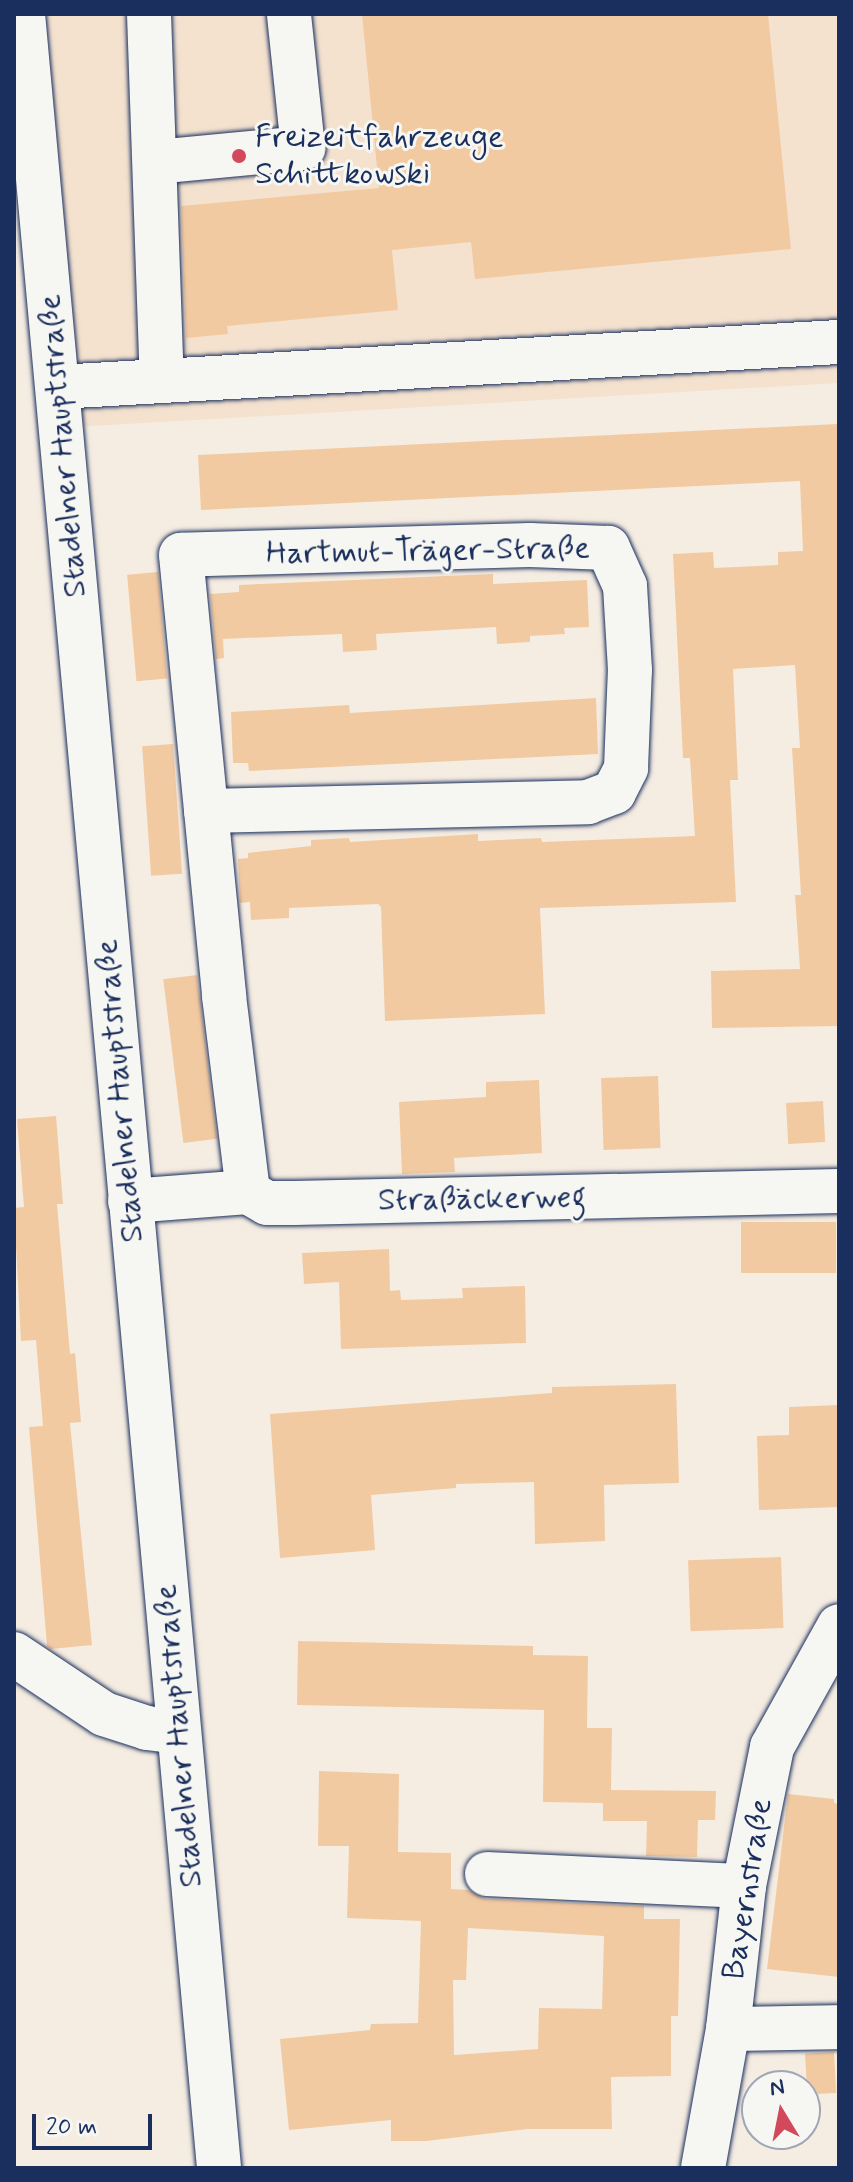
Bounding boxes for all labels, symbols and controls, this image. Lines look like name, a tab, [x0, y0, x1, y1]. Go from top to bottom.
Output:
place label: Freizeitfahrzeuge Schittkowski	[255, 119, 504, 194]
marker: Freizeitfahrzeuge Schittkowski	[230, 147, 248, 165]
street label: Stadelner Hauptstraße	[31, 293, 95, 599]
street label: Hartmut-Träger-Straße	[266, 529, 590, 573]
street label: Stadelner Hauptstraße	[88, 938, 152, 1244]
street label: Straßäckerweg	[377, 1178, 587, 1220]
street label: Stadelner Hauptstraße	[147, 1583, 211, 1889]
street label: Bayernstraße	[715, 1796, 781, 1982]
north arrow	[741, 2070, 821, 2150]
text: N	[768, 2073, 787, 2103]
scale bar	[36, 2098, 156, 2148]
text: 20 m	[46, 2112, 97, 2143]

